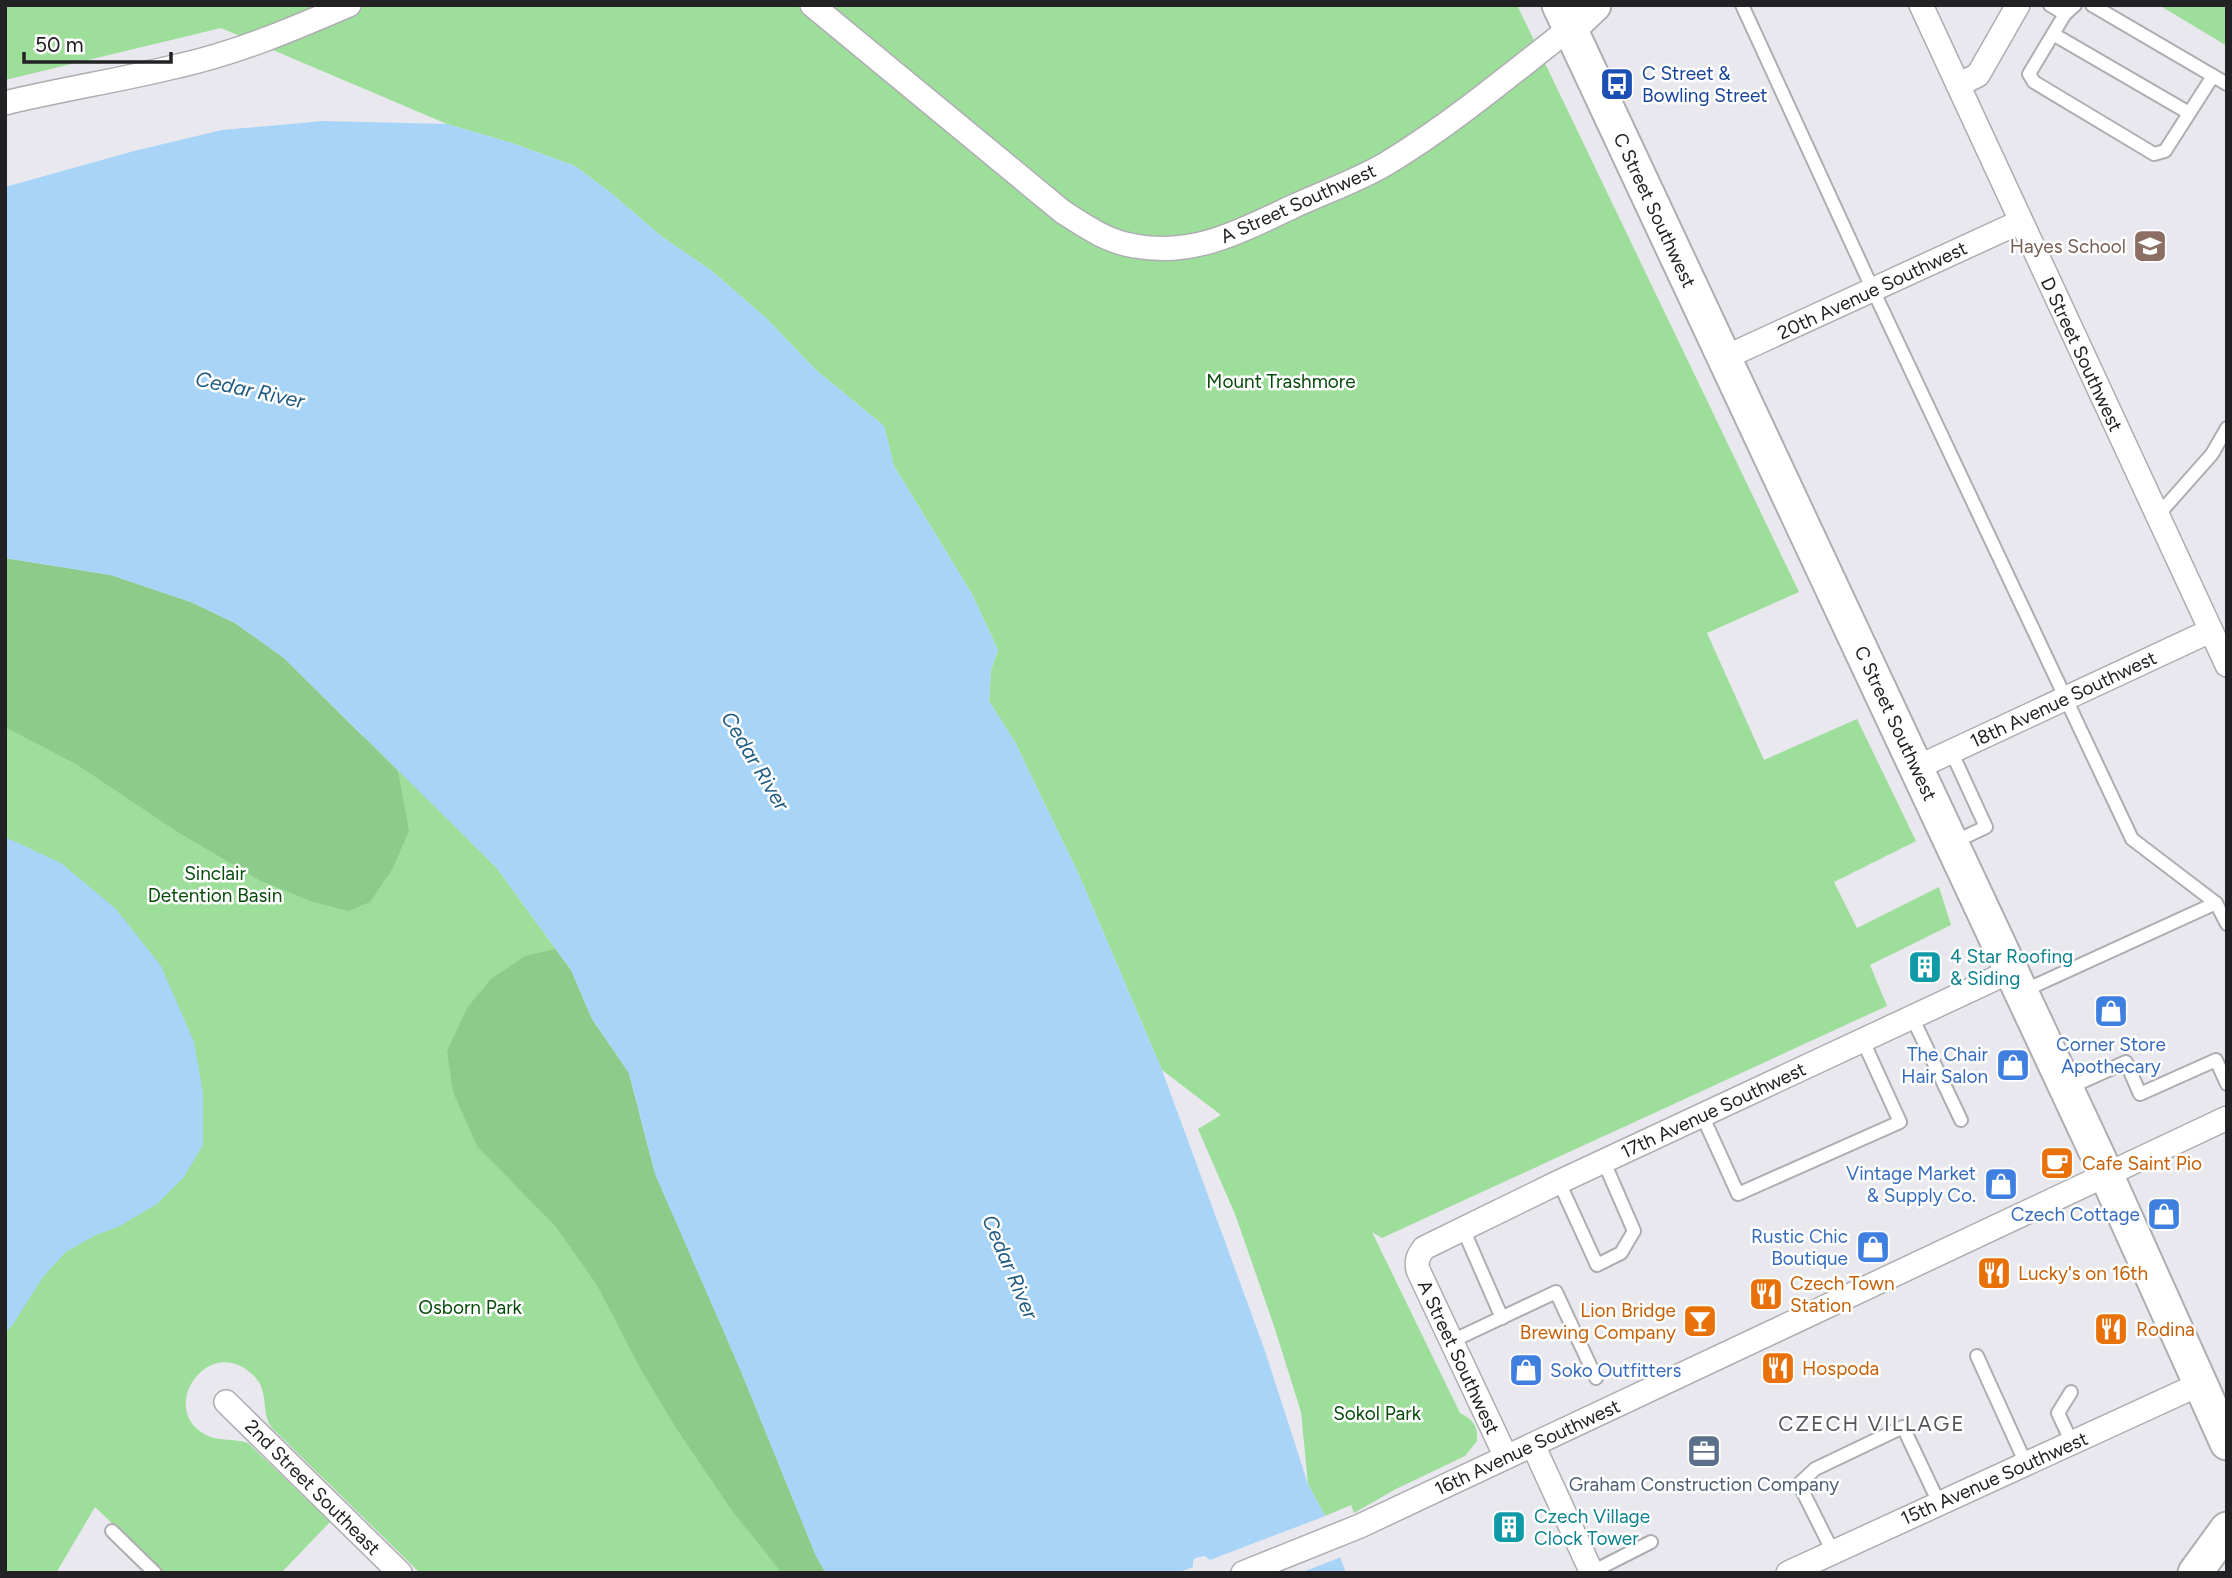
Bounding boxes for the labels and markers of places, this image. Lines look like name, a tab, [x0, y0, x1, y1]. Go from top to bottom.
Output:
place label: C Street & Bowling Street	[1642, 62, 1768, 107]
bus stop icon: C Street & Bowling Street	[1598, 65, 1636, 103]
school or university icon: Hayes School	[2131, 227, 2169, 265]
place label: Hayes School	[2010, 235, 2126, 258]
place label: 4 Star Roofing & Siding	[1950, 945, 2073, 990]
building icon: 4 Star Roofing & Siding	[1906, 948, 1944, 986]
shop icon: Corner Store Apothecary	[2092, 992, 2130, 1030]
place label: Corner Store Apothecary	[2056, 1033, 2166, 1078]
place label: The Chair Hair Salon	[1901, 1043, 1989, 1088]
shop icon: The Chair Hair Salon	[1994, 1046, 2032, 1084]
cafe icon: Cafe Saint Pio	[2038, 1144, 2076, 1182]
place label: Cafe Saint Pio	[2082, 1152, 2202, 1175]
place label: Vintage Market & Supply Co.	[1846, 1162, 1976, 1207]
shop icon: Vintage Market & Supply Co.	[1982, 1165, 2020, 1203]
shop icon: Czech Cottage	[2145, 1195, 2183, 1233]
place label: Czech Cottage	[2011, 1203, 2140, 1226]
place label: Rustic Chic Boutique	[1751, 1225, 1848, 1270]
shop icon: Rustic Chic Boutique	[1854, 1228, 1892, 1266]
restaurant icon: Lucky's on 16th	[1975, 1254, 2013, 1292]
place label: Lucky's on 16th	[2018, 1262, 2148, 1285]
place label: Czech Town Station	[1790, 1272, 1895, 1317]
restaurant icon: Czech Town Station	[1747, 1275, 1785, 1313]
place label: Lion Bridge Brewing Company	[1520, 1299, 1676, 1344]
bar icon: Lion Bridge Brewing Company	[1681, 1302, 1719, 1340]
restaurant icon: Rodina	[2092, 1310, 2130, 1348]
place label: Rodina	[2136, 1318, 2195, 1341]
restaurant icon: Hospoda	[1759, 1349, 1797, 1387]
shop icon: Soko Outfitters	[1507, 1351, 1545, 1389]
place label: Hospoda	[1802, 1357, 1879, 1380]
place label: Soko Outfitters	[1550, 1359, 1681, 1382]
office icon: Graham Construction Company	[1685, 1432, 1723, 1470]
place label: Graham Construction Company	[1569, 1473, 1839, 1496]
place label: Czech Village Clock Tower	[1534, 1505, 1650, 1550]
building icon: Czech Village Clock Tower	[1490, 1508, 1528, 1546]

